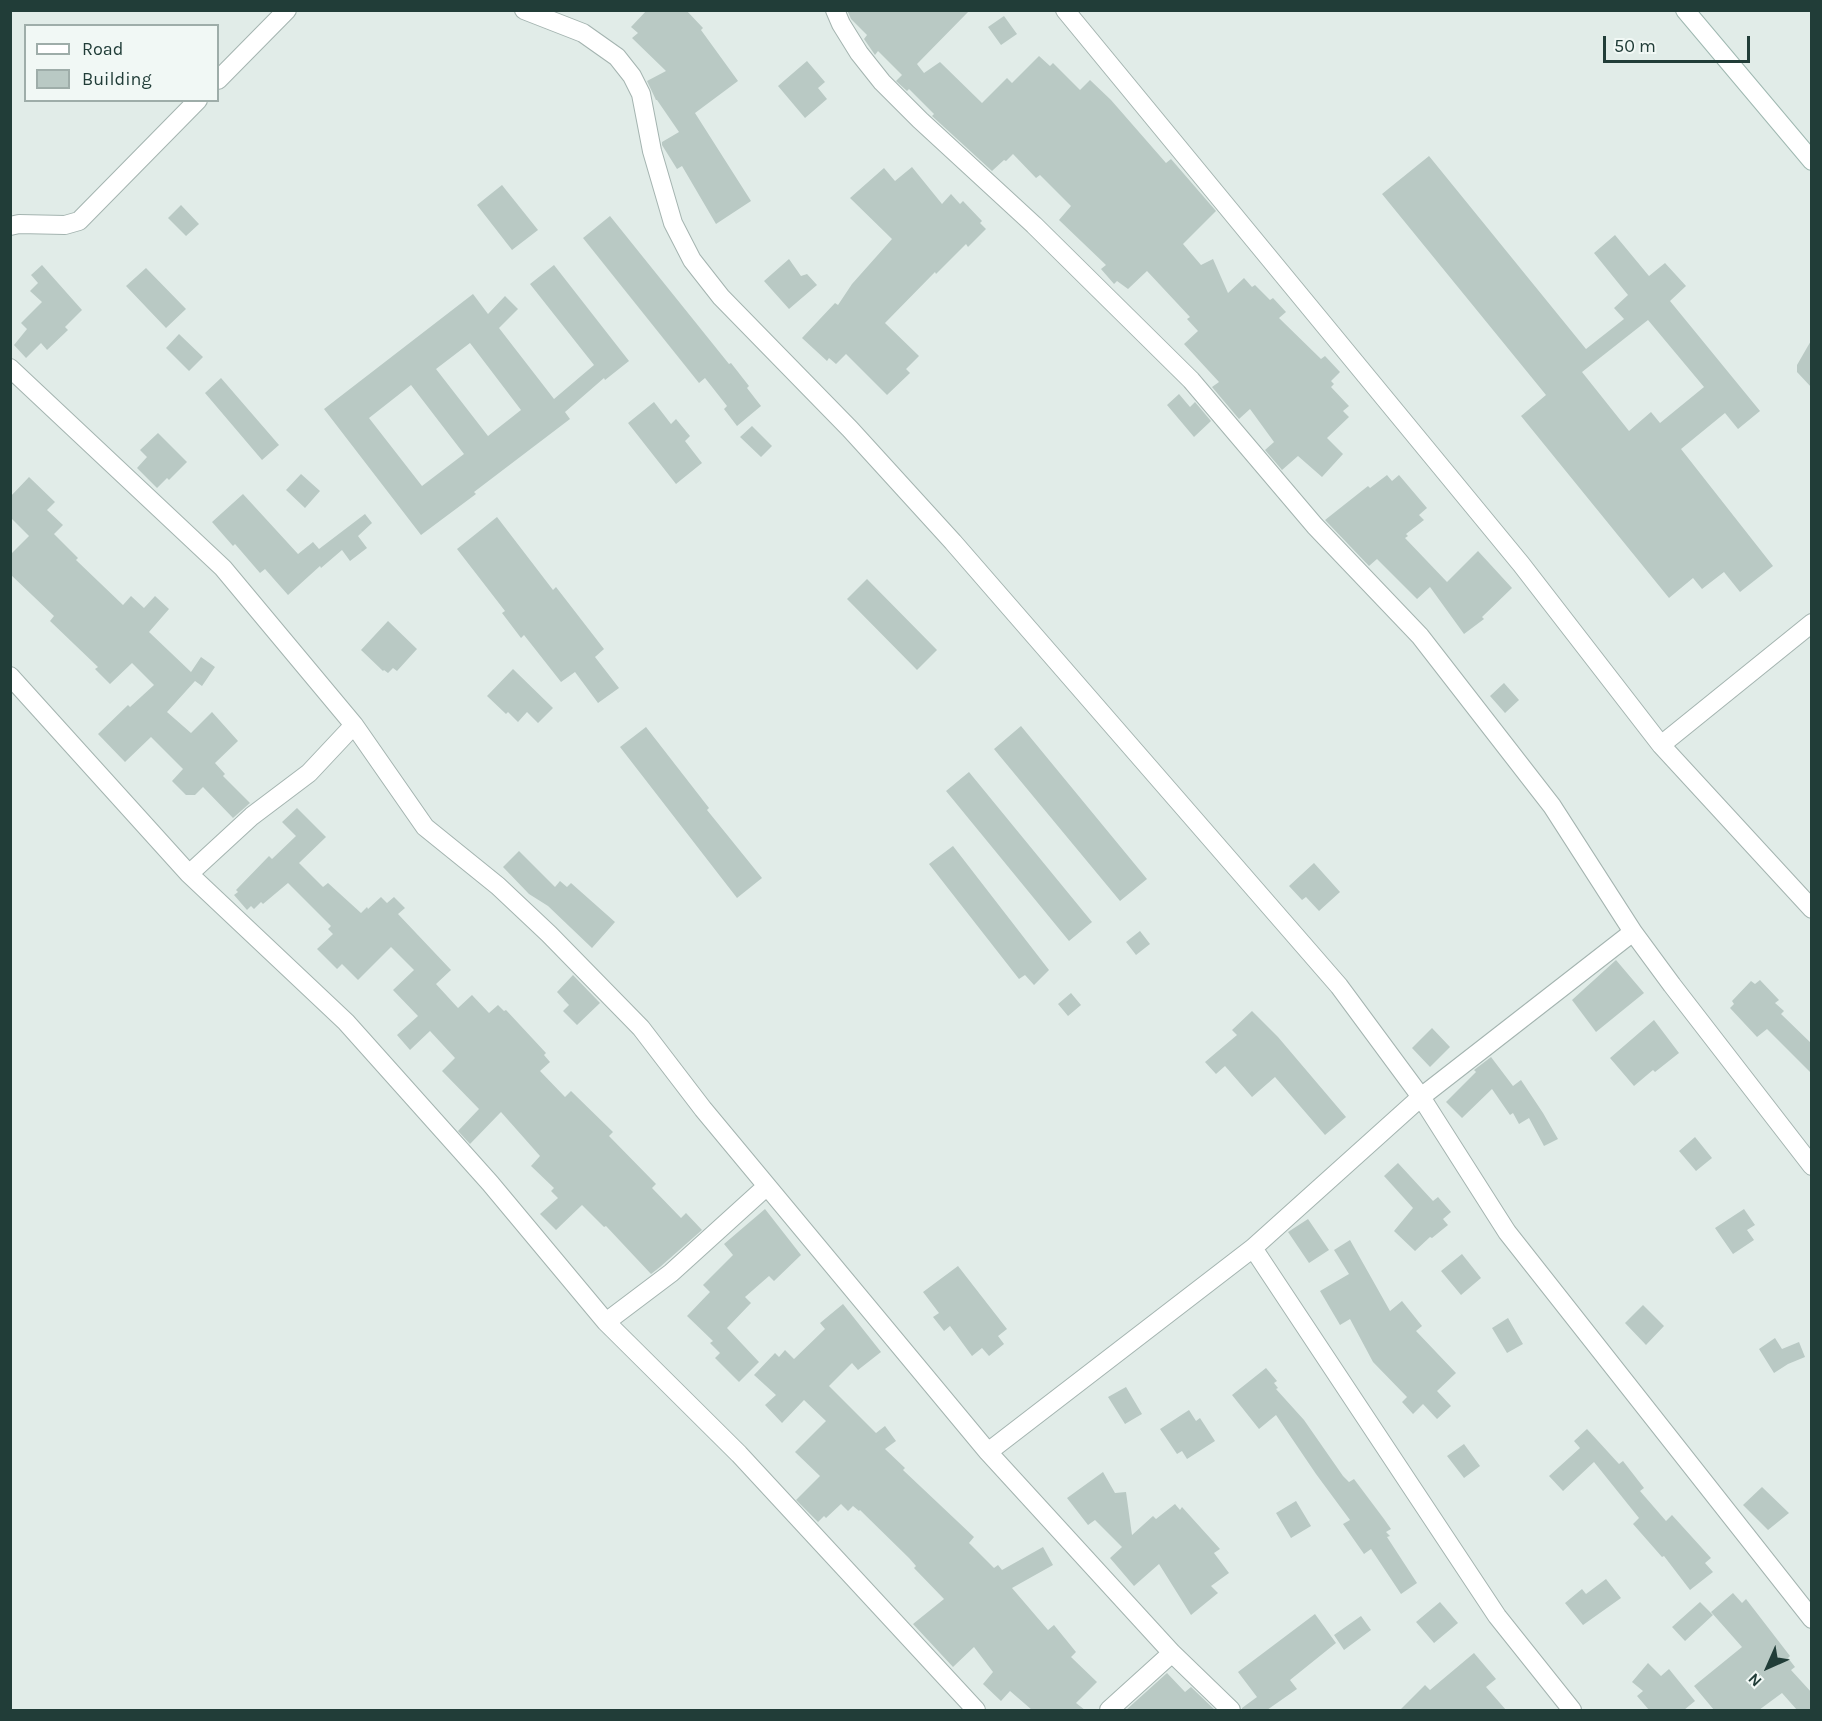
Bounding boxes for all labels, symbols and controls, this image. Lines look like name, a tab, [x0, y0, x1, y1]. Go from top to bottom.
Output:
legend	[24, 24, 219, 102]
scale bar	[1606, 24, 1753, 62]
text: 50 m	[1614, 35, 1656, 57]
text: Road	[82, 38, 123, 60]
text: Building	[82, 68, 152, 90]
north arrow	[1738, 1637, 1798, 1697]
text: N	[1744, 1669, 1766, 1691]

